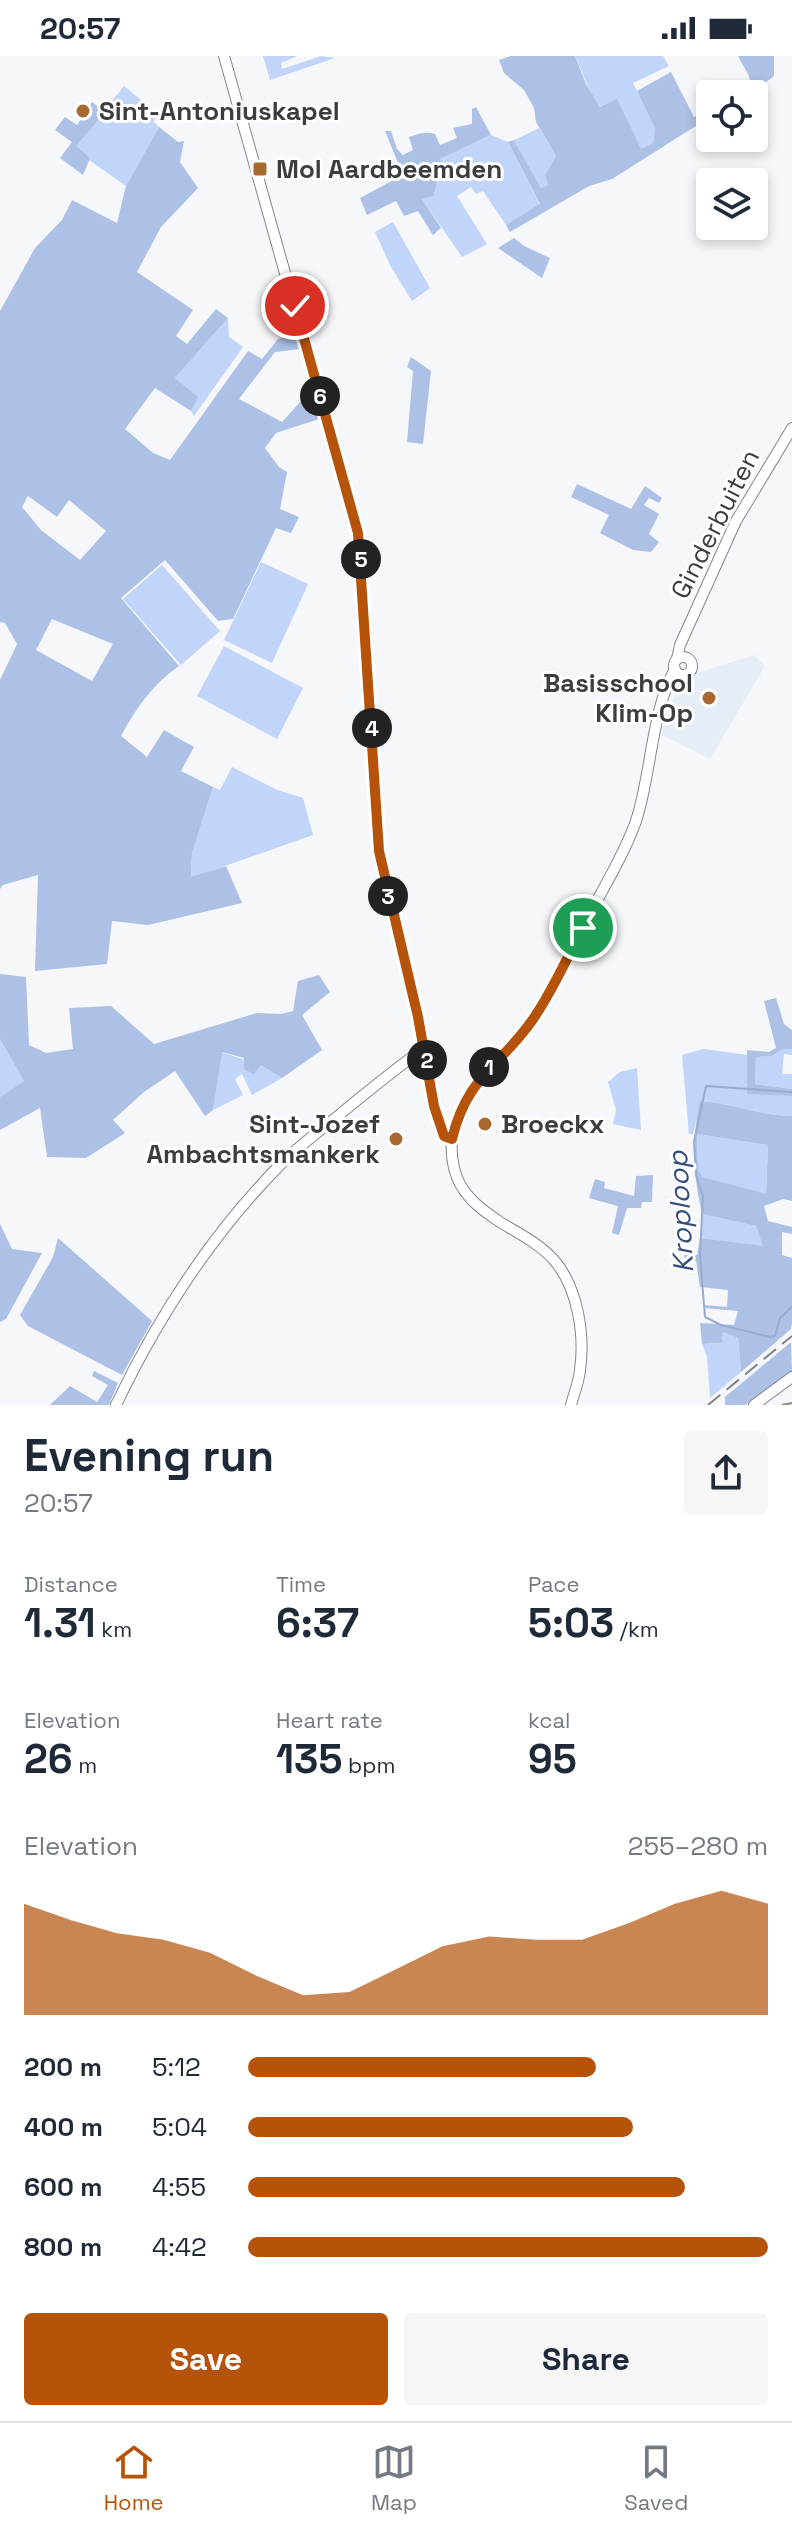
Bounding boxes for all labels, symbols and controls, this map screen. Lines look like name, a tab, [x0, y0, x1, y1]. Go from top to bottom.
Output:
text: 20:57	[40, 9, 120, 48]
map controls	[696, 80, 768, 240]
button: locate	[696, 80, 768, 152]
place label: Sint-Antoniuskapel	[99, 94, 340, 128]
marker: Sint-Antoniuskapel	[74, 102, 92, 120]
place label: Mol Aardbeemden	[276, 152, 502, 186]
marker: Mol Aardbeemden	[251, 160, 269, 178]
button: layers	[696, 168, 768, 240]
pin	[261, 272, 329, 340]
icon: check	[273, 284, 317, 328]
pin: 6	[300, 376, 340, 416]
text: 6	[313, 382, 327, 410]
street label: Ginderbuiten	[663, 444, 767, 604]
pin: 5	[341, 539, 381, 579]
text: 5	[354, 545, 368, 573]
place label: Basisschool Klim-Op	[543, 666, 693, 730]
marker: Basisschool Klim-Op	[700, 689, 718, 707]
pin: 4	[352, 708, 392, 748]
text: 4	[365, 714, 379, 742]
pin: 3	[368, 876, 408, 916]
text: 3	[381, 882, 395, 910]
pin	[549, 894, 617, 962]
icon: arrive	[561, 906, 605, 950]
pin: 2	[407, 1040, 447, 1080]
text: 2	[420, 1046, 434, 1074]
pin: 1	[469, 1047, 509, 1087]
text: 1	[484, 1053, 494, 1081]
place label: Sint-Jozef Ambachtsmankerk	[146, 1107, 380, 1171]
place label: Broeckx	[501, 1107, 604, 1141]
marker: Broeckx	[476, 1115, 494, 1133]
marker: Sint-Jozef Ambachtsmankerk	[387, 1130, 405, 1148]
water label: Kroploop	[659, 1149, 701, 1274]
text: Evening run	[24, 1428, 274, 1484]
button: share	[684, 1431, 768, 1515]
text: 20:57	[24, 1486, 93, 1520]
text: Distance	[24, 1570, 118, 1598]
text: Time	[276, 1570, 326, 1598]
text: Pace	[528, 1570, 580, 1598]
text: 1.31	[24, 1598, 96, 1649]
text: 6:37	[276, 1598, 359, 1649]
text: 5:03	[528, 1598, 614, 1649]
text: km	[96, 1615, 132, 1643]
text: /km	[614, 1615, 659, 1643]
text: Elevation	[24, 1706, 120, 1734]
text: Heart rate	[276, 1706, 383, 1734]
text: kcal	[528, 1706, 570, 1734]
text: 26	[24, 1734, 72, 1785]
text: 135	[276, 1734, 342, 1785]
text: 95	[528, 1734, 577, 1785]
text: m	[72, 1751, 97, 1779]
text: bpm	[342, 1751, 395, 1779]
text: Elevation	[24, 1829, 138, 1863]
text: 255–280 m	[628, 1829, 768, 1863]
text: 200 m	[24, 2050, 102, 2084]
text: 5:12	[152, 2050, 201, 2084]
text: 400 m	[24, 2110, 103, 2144]
text: 5:04	[152, 2110, 207, 2144]
text: 600 m	[24, 2170, 103, 2204]
text: 4:55	[152, 2170, 206, 2204]
text: 800 m	[24, 2230, 102, 2264]
text: 4:42	[152, 2230, 207, 2264]
button: Save	[24, 2313, 388, 2405]
button: Share	[404, 2313, 768, 2405]
tab: Home	[104, 2440, 164, 2516]
tab: Map	[371, 2440, 417, 2516]
tab: Saved	[624, 2440, 688, 2516]

